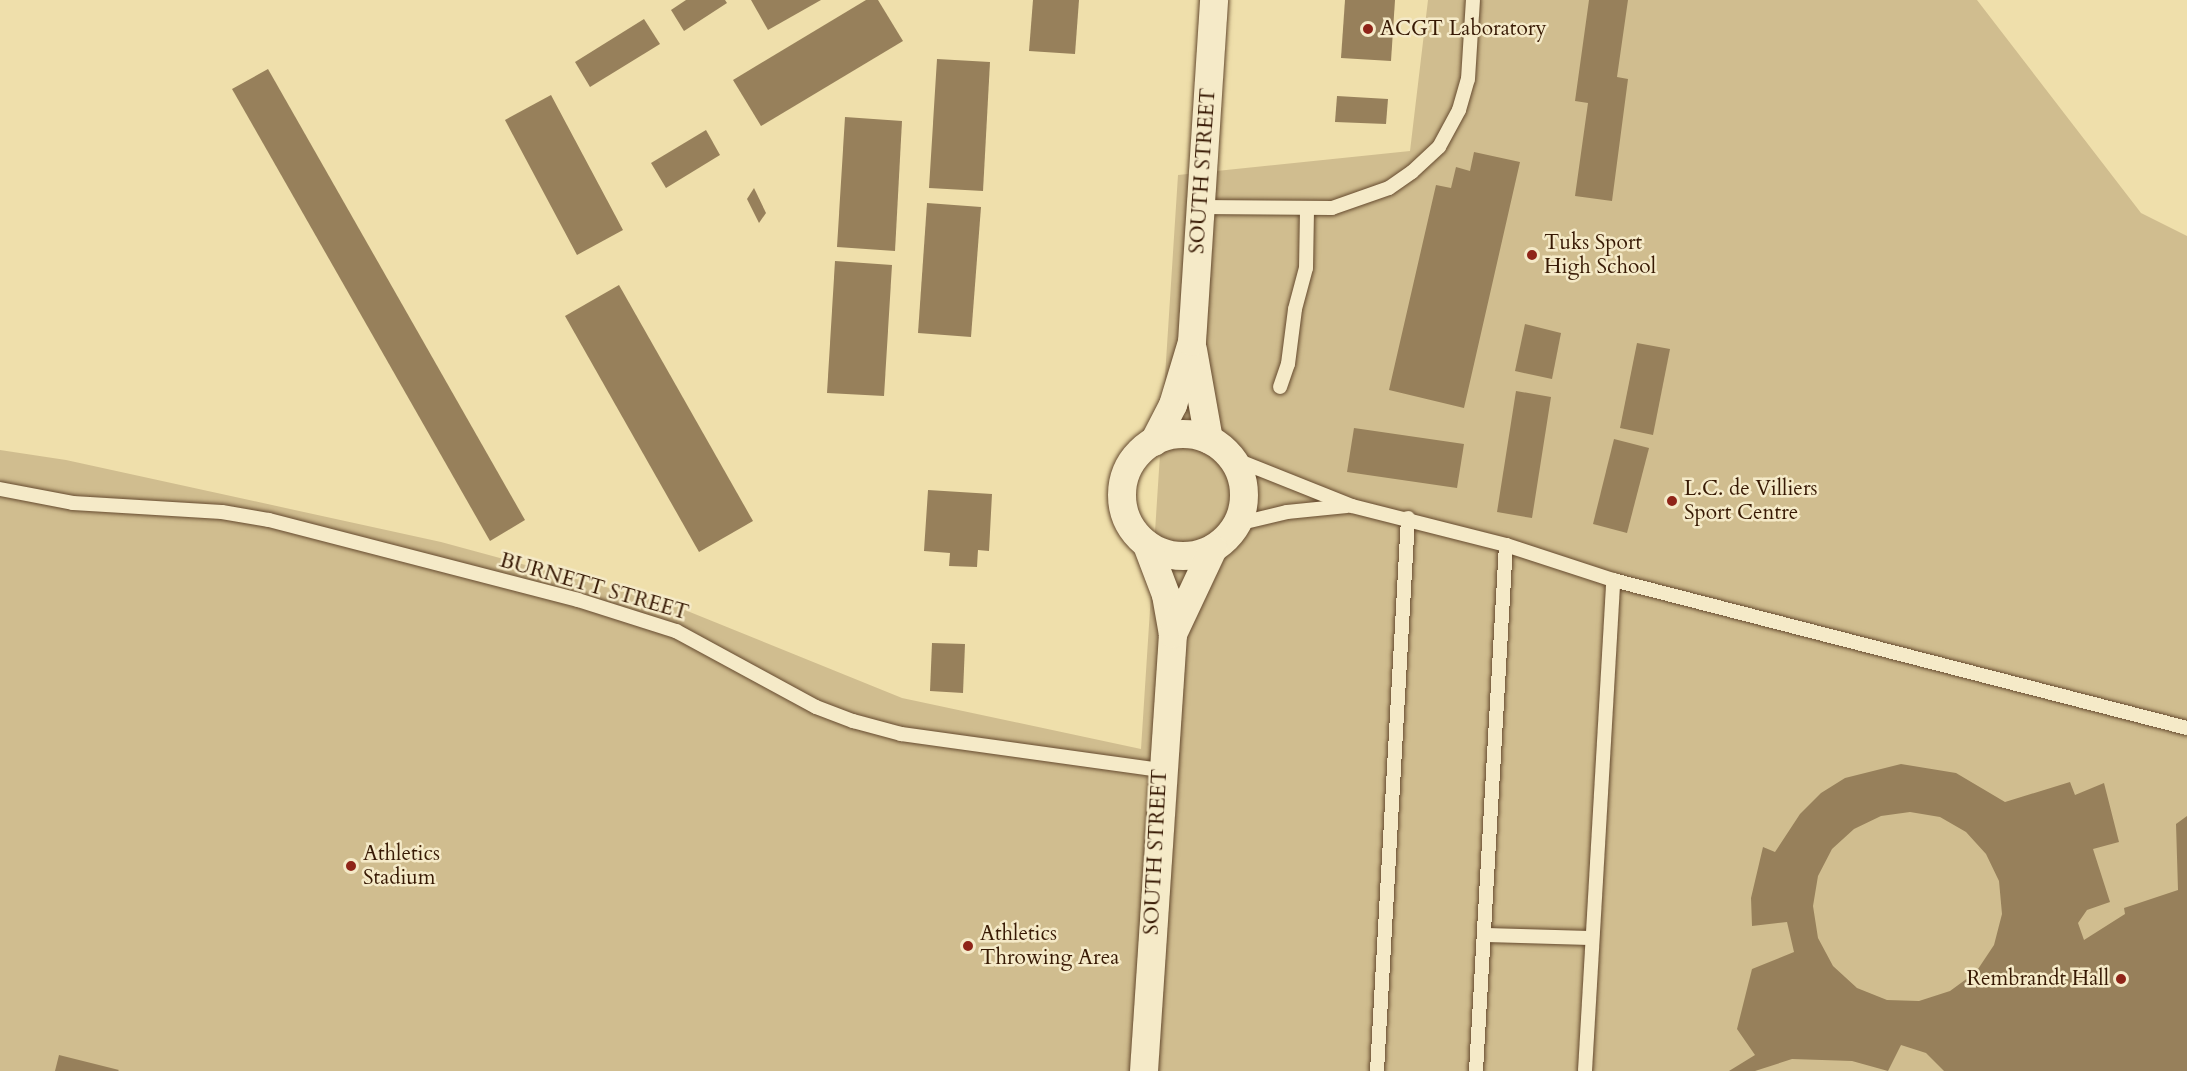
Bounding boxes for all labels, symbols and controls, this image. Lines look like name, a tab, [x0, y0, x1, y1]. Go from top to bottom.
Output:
place label: ACGT Laboratory	[1380, 16, 1547, 42]
marker: ACGT Laboratory	[1361, 22, 1375, 36]
street label: SOUTH STREET	[1185, 87, 1221, 255]
place label: Tuks Sport High School	[1544, 230, 1656, 280]
marker: Tuks Sport High School	[1525, 248, 1539, 262]
place label: L.C. de Villiers Sport Centre	[1684, 476, 1818, 526]
marker: L.C. de Villiers Sport Centre	[1665, 494, 1679, 508]
street label: BURNETT STREET	[497, 548, 691, 626]
street label: SOUTH STREET	[1139, 768, 1173, 936]
place label: Athletics Stadium	[363, 841, 440, 891]
marker: Athletics Stadium	[344, 859, 358, 873]
place label: Athletics Throwing Area	[980, 921, 1119, 971]
marker: Athletics Throwing Area	[961, 939, 975, 953]
place label: Rembrandt Hall	[1966, 966, 2109, 992]
marker: Rembrandt Hall	[2114, 972, 2128, 986]

